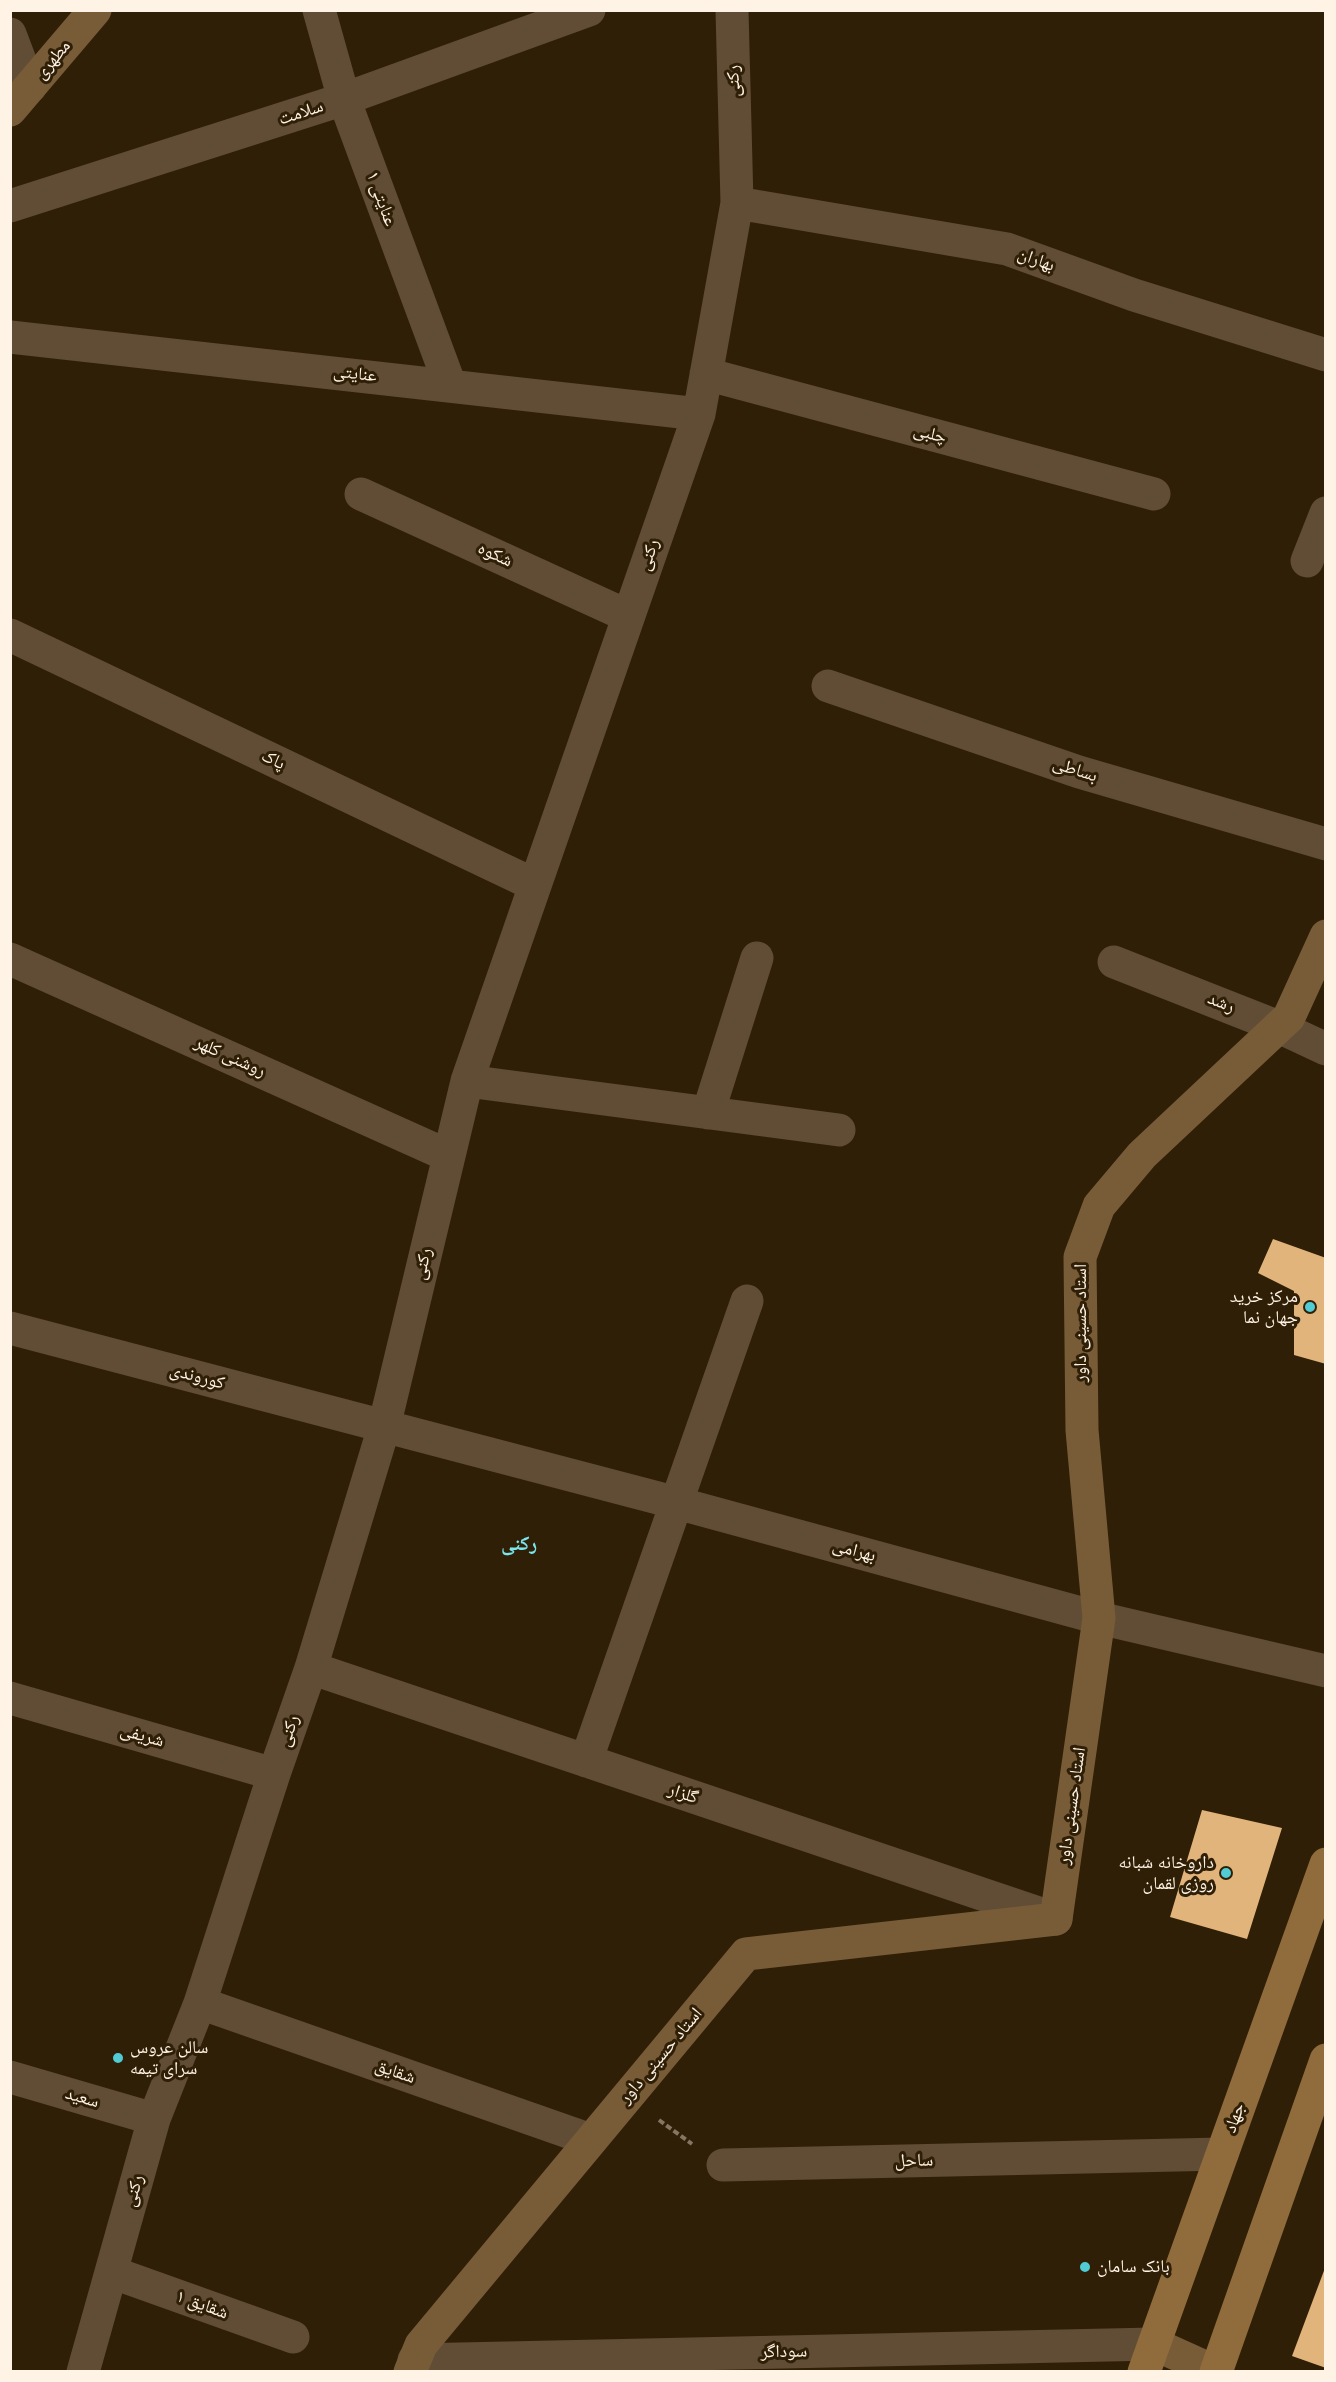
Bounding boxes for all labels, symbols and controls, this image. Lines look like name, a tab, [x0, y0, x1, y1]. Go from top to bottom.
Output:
street label: مطهری	[30, 36, 76, 84]
street label: رکنی	[723, 65, 745, 97]
street label: سلامت	[276, 96, 326, 130]
street label: عنایتی ۱	[361, 169, 401, 229]
street label: بهاران	[1014, 243, 1058, 277]
street label: عنایتی	[332, 361, 378, 387]
street label: چلبی	[911, 419, 949, 449]
street label: رکنی	[634, 536, 664, 574]
street label: شکوه	[474, 538, 516, 572]
street label: پاک	[258, 745, 288, 775]
street label: بساطی	[1050, 753, 1100, 787]
street label: رشد	[1204, 988, 1238, 1018]
street label: روشنی کلهر	[191, 1032, 269, 1082]
street label: رکنی	[409, 1246, 437, 1282]
street label: استاد حسینی داور	[1070, 1264, 1092, 1382]
place label: مرکز خرید جهان نما	[1230, 1286, 1298, 1328]
marker: مرکز خرید جهان نما	[1303, 1300, 1317, 1314]
street label: کوروندی	[167, 1359, 227, 1395]
district label: رکنی	[501, 1533, 537, 1557]
street label: بهرامی	[830, 1535, 878, 1567]
street label: رکنی	[274, 1712, 304, 1750]
street label: شریفی	[118, 1719, 166, 1753]
street label: استاد حسینی داور	[1053, 1746, 1091, 1866]
street label: گلزار	[665, 1779, 701, 1809]
place label: داروخانه شبانه روزی لقمان	[1118, 1852, 1214, 1894]
marker: داروخانه شبانه روزی لقمان	[1219, 1866, 1233, 1880]
street label: استاد حسینی داور	[615, 2004, 707, 2108]
place label: سالن عروس سرای تیمه	[130, 2037, 208, 2080]
marker: سالن عروس سرای تیمه	[111, 2051, 125, 2065]
street label: شقایق	[372, 2055, 418, 2089]
street label: سعید	[63, 2083, 101, 2113]
street label: جهاد	[1220, 2100, 1250, 2136]
street label: ساحل	[895, 2150, 933, 2172]
street label: رکنی	[119, 2173, 149, 2209]
place label: بانک سامان	[1097, 2256, 1170, 2278]
marker: بانک سامان	[1078, 2260, 1092, 2274]
street label: شقایق ۱	[173, 2286, 231, 2324]
street label: سوداگر	[760, 2341, 808, 2363]

